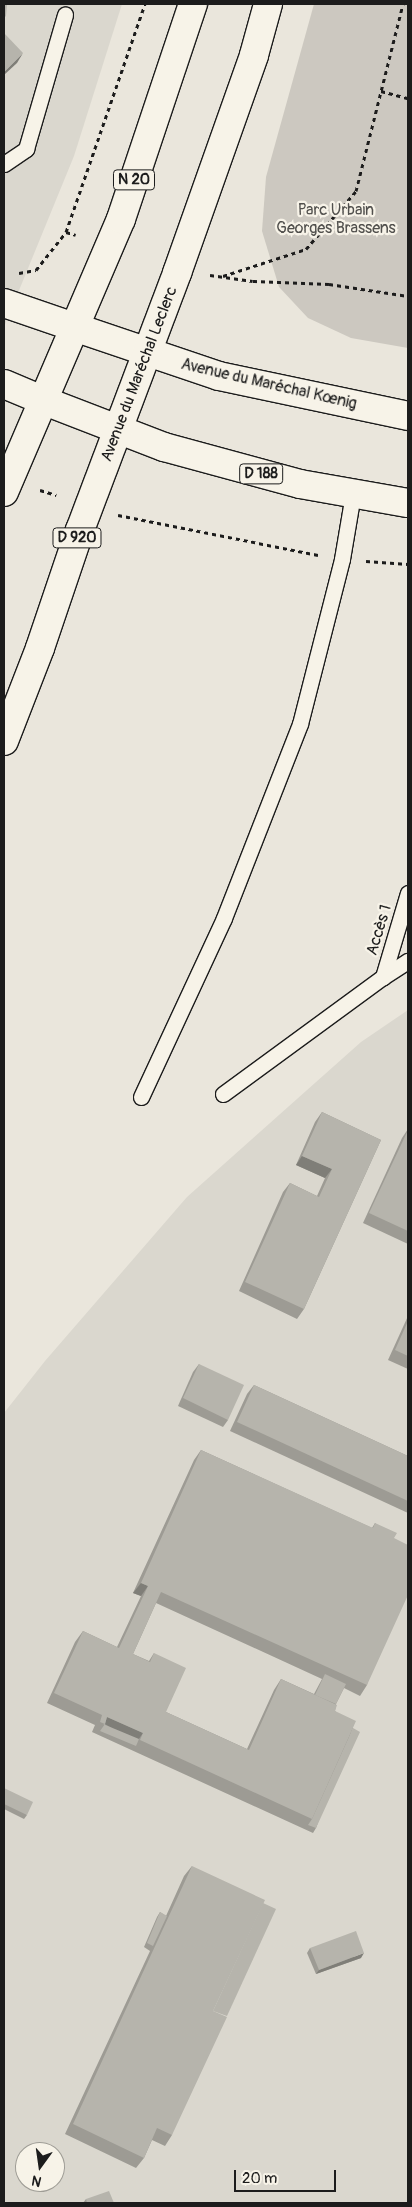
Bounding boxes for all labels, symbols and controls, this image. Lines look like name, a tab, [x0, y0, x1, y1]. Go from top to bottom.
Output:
road number: N 20	[113, 168, 155, 192]
park label: Parc Urbain Georges Brassens	[276, 200, 396, 238]
street label: Avenue du Maréchal Leclerc	[97, 284, 181, 464]
street label: Avenue du Maréchal Kœnig	[179, 354, 359, 414]
road number: D 188	[238, 462, 284, 486]
road number: D 920	[52, 526, 102, 550]
street label: Accès 1	[362, 902, 396, 958]
north arrow	[15, 2142, 65, 2192]
scale bar	[237, 2160, 340, 2192]
text: 20 m	[242, 2169, 277, 2188]
text: N	[30, 2172, 43, 2190]

